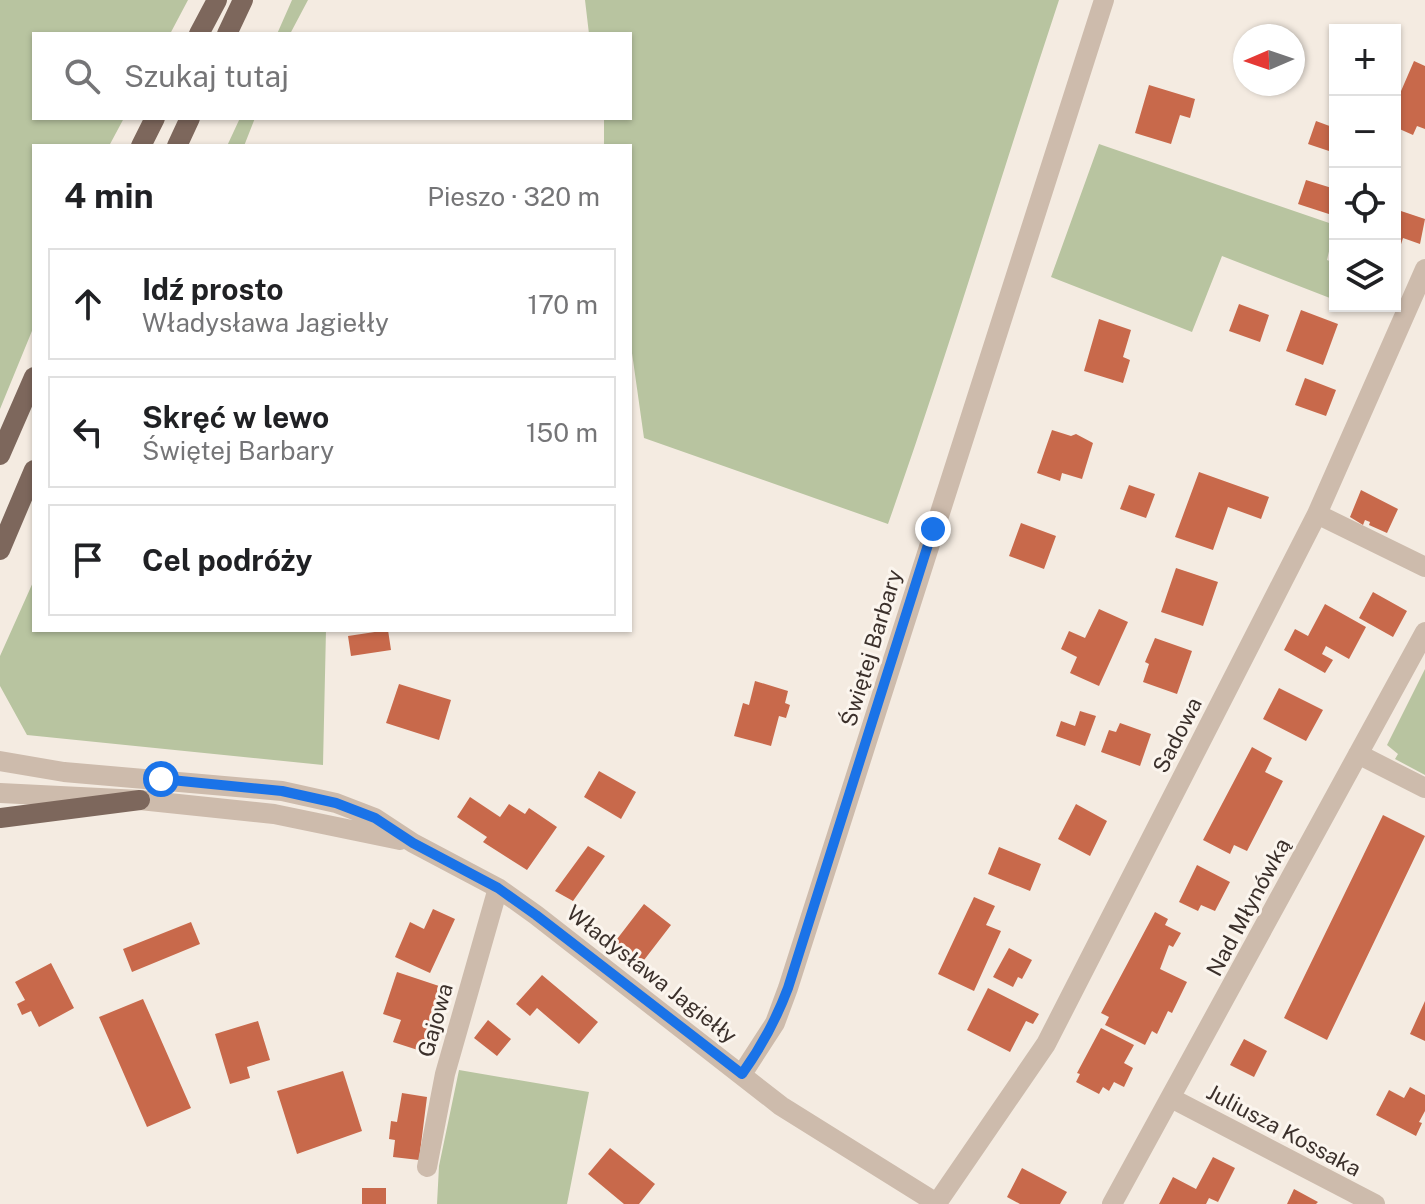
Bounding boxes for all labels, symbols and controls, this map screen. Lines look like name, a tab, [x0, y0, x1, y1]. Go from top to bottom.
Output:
north arrow	[1233, 24, 1305, 96]
map controls	[1329, 24, 1401, 312]
button: +	[1329, 24, 1401, 96]
search box	[32, 32, 632, 120]
icon: search	[60, 54, 104, 98]
text: Szukaj tutaj	[124, 58, 289, 94]
button: −	[1329, 96, 1401, 168]
button: locate	[1329, 168, 1401, 240]
text: 4 min	[64, 176, 154, 216]
text: Pieszo · 320 m	[427, 181, 600, 212]
button: layers	[1329, 240, 1401, 312]
text: Idź prosto	[142, 271, 283, 307]
icon: ahead	[66, 282, 110, 326]
text: 170 m	[528, 289, 598, 320]
text: Władysława Jagiełły	[142, 307, 389, 338]
text: Skręć w lewo	[142, 399, 329, 435]
icon: left	[66, 410, 110, 454]
text: 150 m	[526, 417, 598, 448]
text: Świętej Barbary	[142, 435, 334, 466]
route end	[915, 511, 951, 547]
icon: arrive	[66, 538, 110, 582]
text: Cel podróży	[142, 542, 312, 578]
street label: Świętej Barbary	[834, 566, 907, 730]
street label: Sadowa	[1147, 693, 1207, 777]
route start	[143, 761, 179, 797]
street label: Nad Młynówką	[1201, 834, 1295, 980]
street label: Władysława Jagiełły	[562, 899, 742, 1049]
street label: Gajowa	[412, 980, 458, 1060]
street label: Juliusza Kossaka	[1202, 1078, 1366, 1182]

